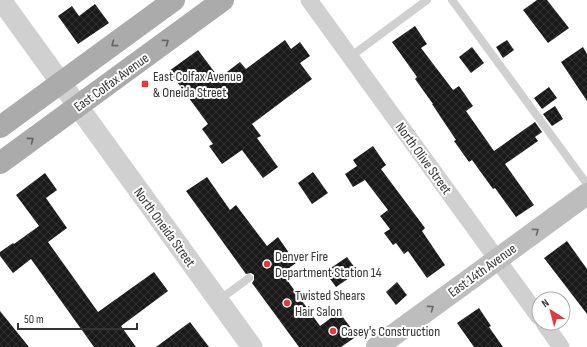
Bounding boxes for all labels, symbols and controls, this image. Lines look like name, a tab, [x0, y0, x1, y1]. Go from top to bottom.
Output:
one-way arrow	[112, 39, 119, 46]
one-way arrow	[161, 40, 168, 47]
street label: East Colfax Avenue	[70, 50, 152, 115]
place label: East Colfax Avenue & Oneida Street	[153, 68, 242, 101]
marker: East Colfax Avenue & Oneida Street	[140, 79, 150, 89]
street label: North Olive Street	[392, 119, 455, 198]
one-way arrow	[27, 138, 34, 145]
street label: North Oneida Street	[130, 184, 199, 270]
one-way arrow	[531, 229, 538, 236]
street label: East 14th Avenue	[445, 240, 520, 301]
place label: Denver Fire Department Station 14	[275, 248, 382, 281]
marker: Denver Fire Department Station 14	[262, 259, 272, 269]
place label: Twisted Shears Hair Salon	[295, 287, 365, 320]
north arrow	[531, 291, 571, 331]
text: N	[539, 296, 552, 310]
marker: Twisted Shears Hair Salon	[282, 298, 292, 308]
scale bar	[18, 305, 137, 331]
one-way arrow	[426, 306, 433, 313]
text: 50 m	[24, 312, 44, 327]
place label: Casey's Construction	[341, 323, 440, 340]
marker: Casey's Construction	[328, 326, 338, 336]

